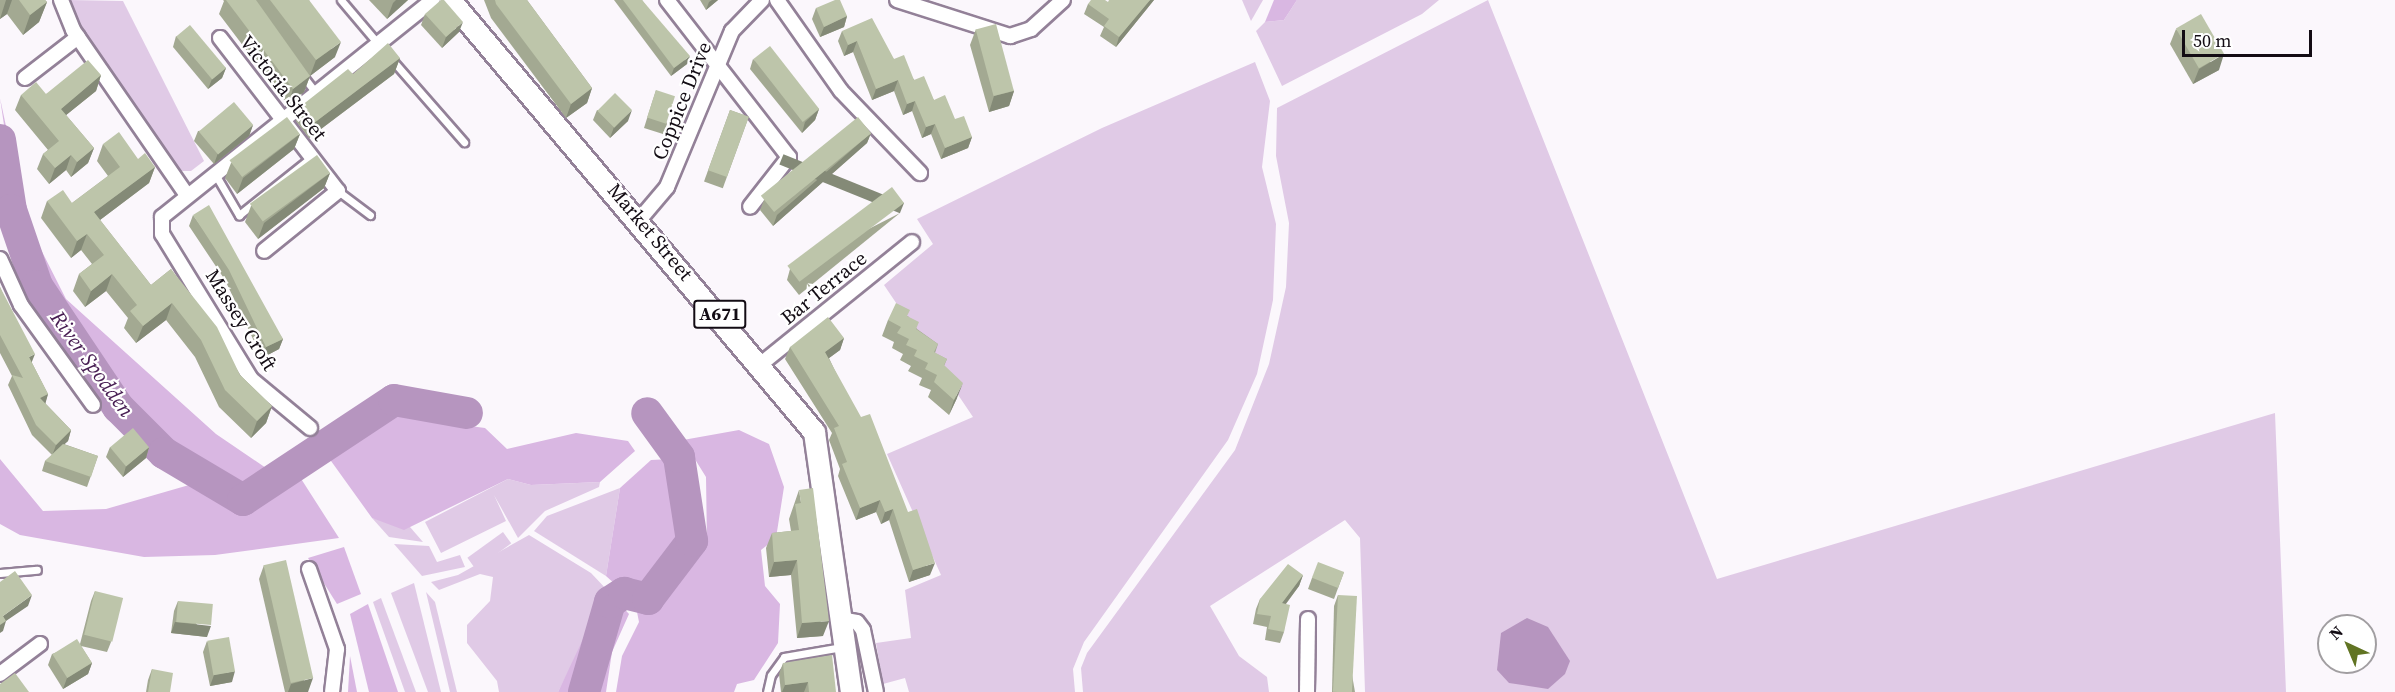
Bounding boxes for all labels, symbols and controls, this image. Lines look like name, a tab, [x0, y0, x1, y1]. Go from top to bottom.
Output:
scale bar	[2185, 18, 2316, 56]
text: 50 m	[2193, 28, 2231, 53]
street label: Victoria Street	[234, 31, 332, 145]
street label: Coppice Drive	[647, 38, 717, 164]
street label: Market Street	[602, 178, 698, 286]
street label: Bar Terrace	[776, 246, 872, 330]
street label: Massey Croft	[200, 265, 282, 375]
road number: A671	[693, 299, 747, 329]
water label: River Spodden	[45, 306, 139, 422]
north arrow	[2317, 614, 2377, 674]
text: N	[2324, 621, 2348, 644]

